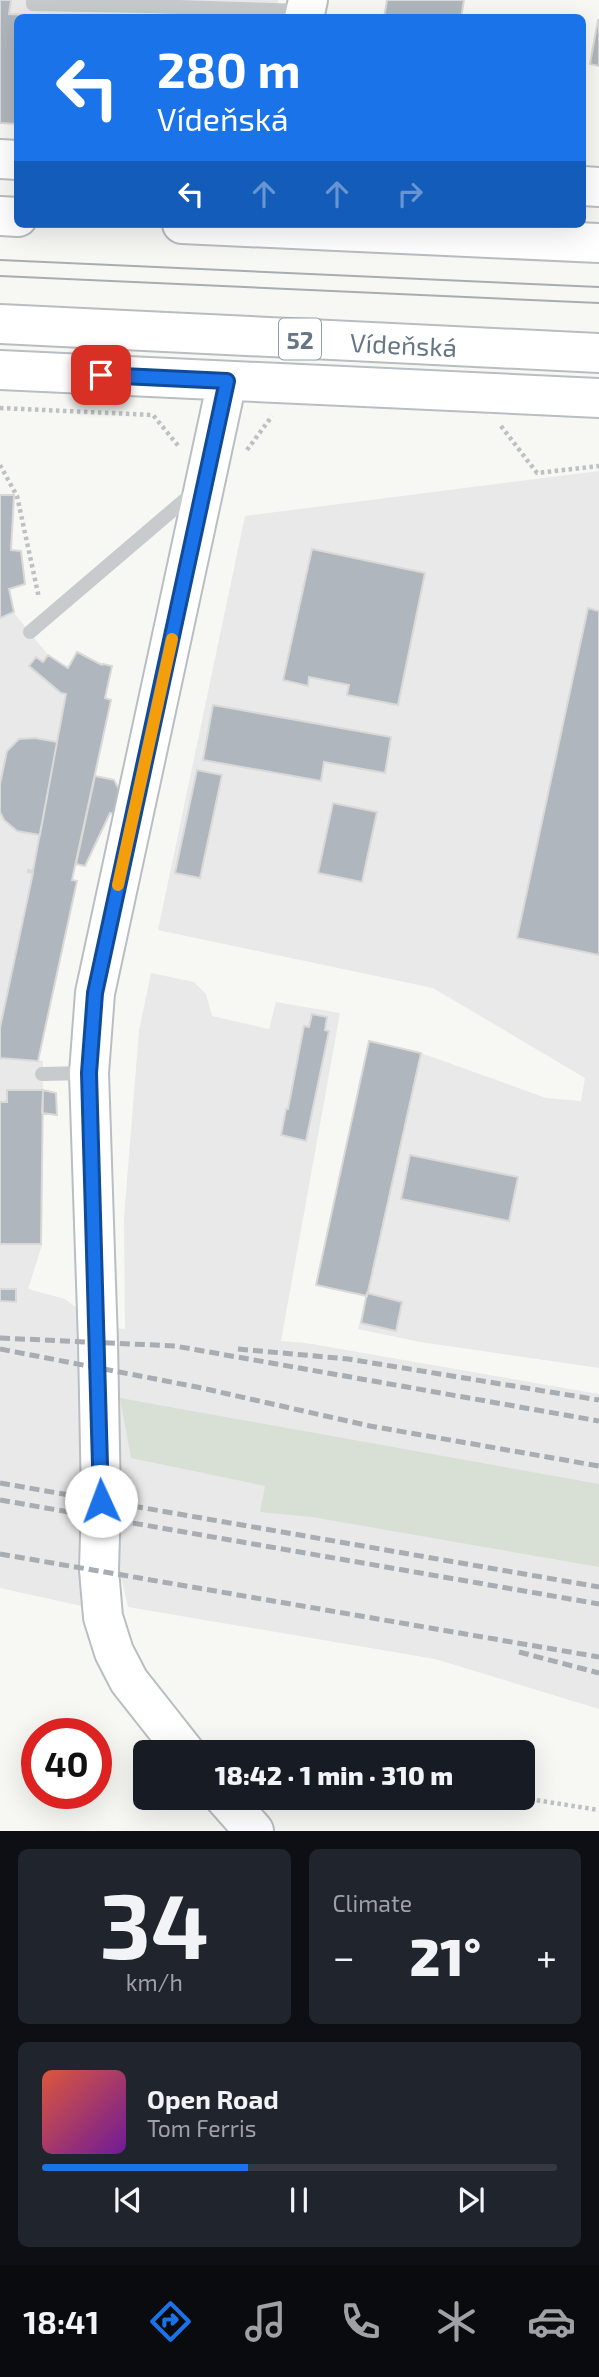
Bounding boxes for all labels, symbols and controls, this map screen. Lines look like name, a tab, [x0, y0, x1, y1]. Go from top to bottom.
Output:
text: 280 m	[157, 39, 301, 98]
icon: left	[42, 42, 133, 133]
text: Vídeňská	[157, 99, 289, 137]
icon: left	[172, 175, 210, 213]
icon: ahead	[245, 175, 283, 213]
icon: ahead	[318, 175, 356, 213]
icon: right	[391, 175, 429, 213]
road number: 52	[279, 318, 321, 360]
street label: Vídeňská	[349, 325, 458, 362]
pin	[71, 345, 131, 405]
icon: arrive	[82, 356, 120, 394]
position arrow	[64, 1464, 138, 1538]
speed limit sign: 40	[21, 1718, 112, 1809]
text: 18:42 · 1 min · 310 m	[215, 1759, 453, 1790]
text: 34	[99, 1868, 209, 1977]
text: Climate	[333, 1889, 412, 1917]
text: 21°	[410, 1924, 481, 1986]
text: −	[333, 1933, 355, 1979]
text: +	[536, 1933, 557, 1979]
text: km/h	[126, 1968, 183, 1996]
text: Open Road	[147, 2083, 279, 2114]
text: Tom Ferris	[147, 2114, 256, 2142]
icon: previous	[109, 2181, 147, 2219]
icon: pause	[280, 2181, 318, 2219]
icon: next	[452, 2181, 490, 2219]
icon: directions	[146, 2297, 195, 2346]
icon: music	[241, 2297, 290, 2346]
icon: phone	[336, 2297, 385, 2346]
icon: climate	[432, 2297, 481, 2346]
icon: car	[527, 2297, 576, 2346]
text: 18:41	[23, 2302, 99, 2340]

